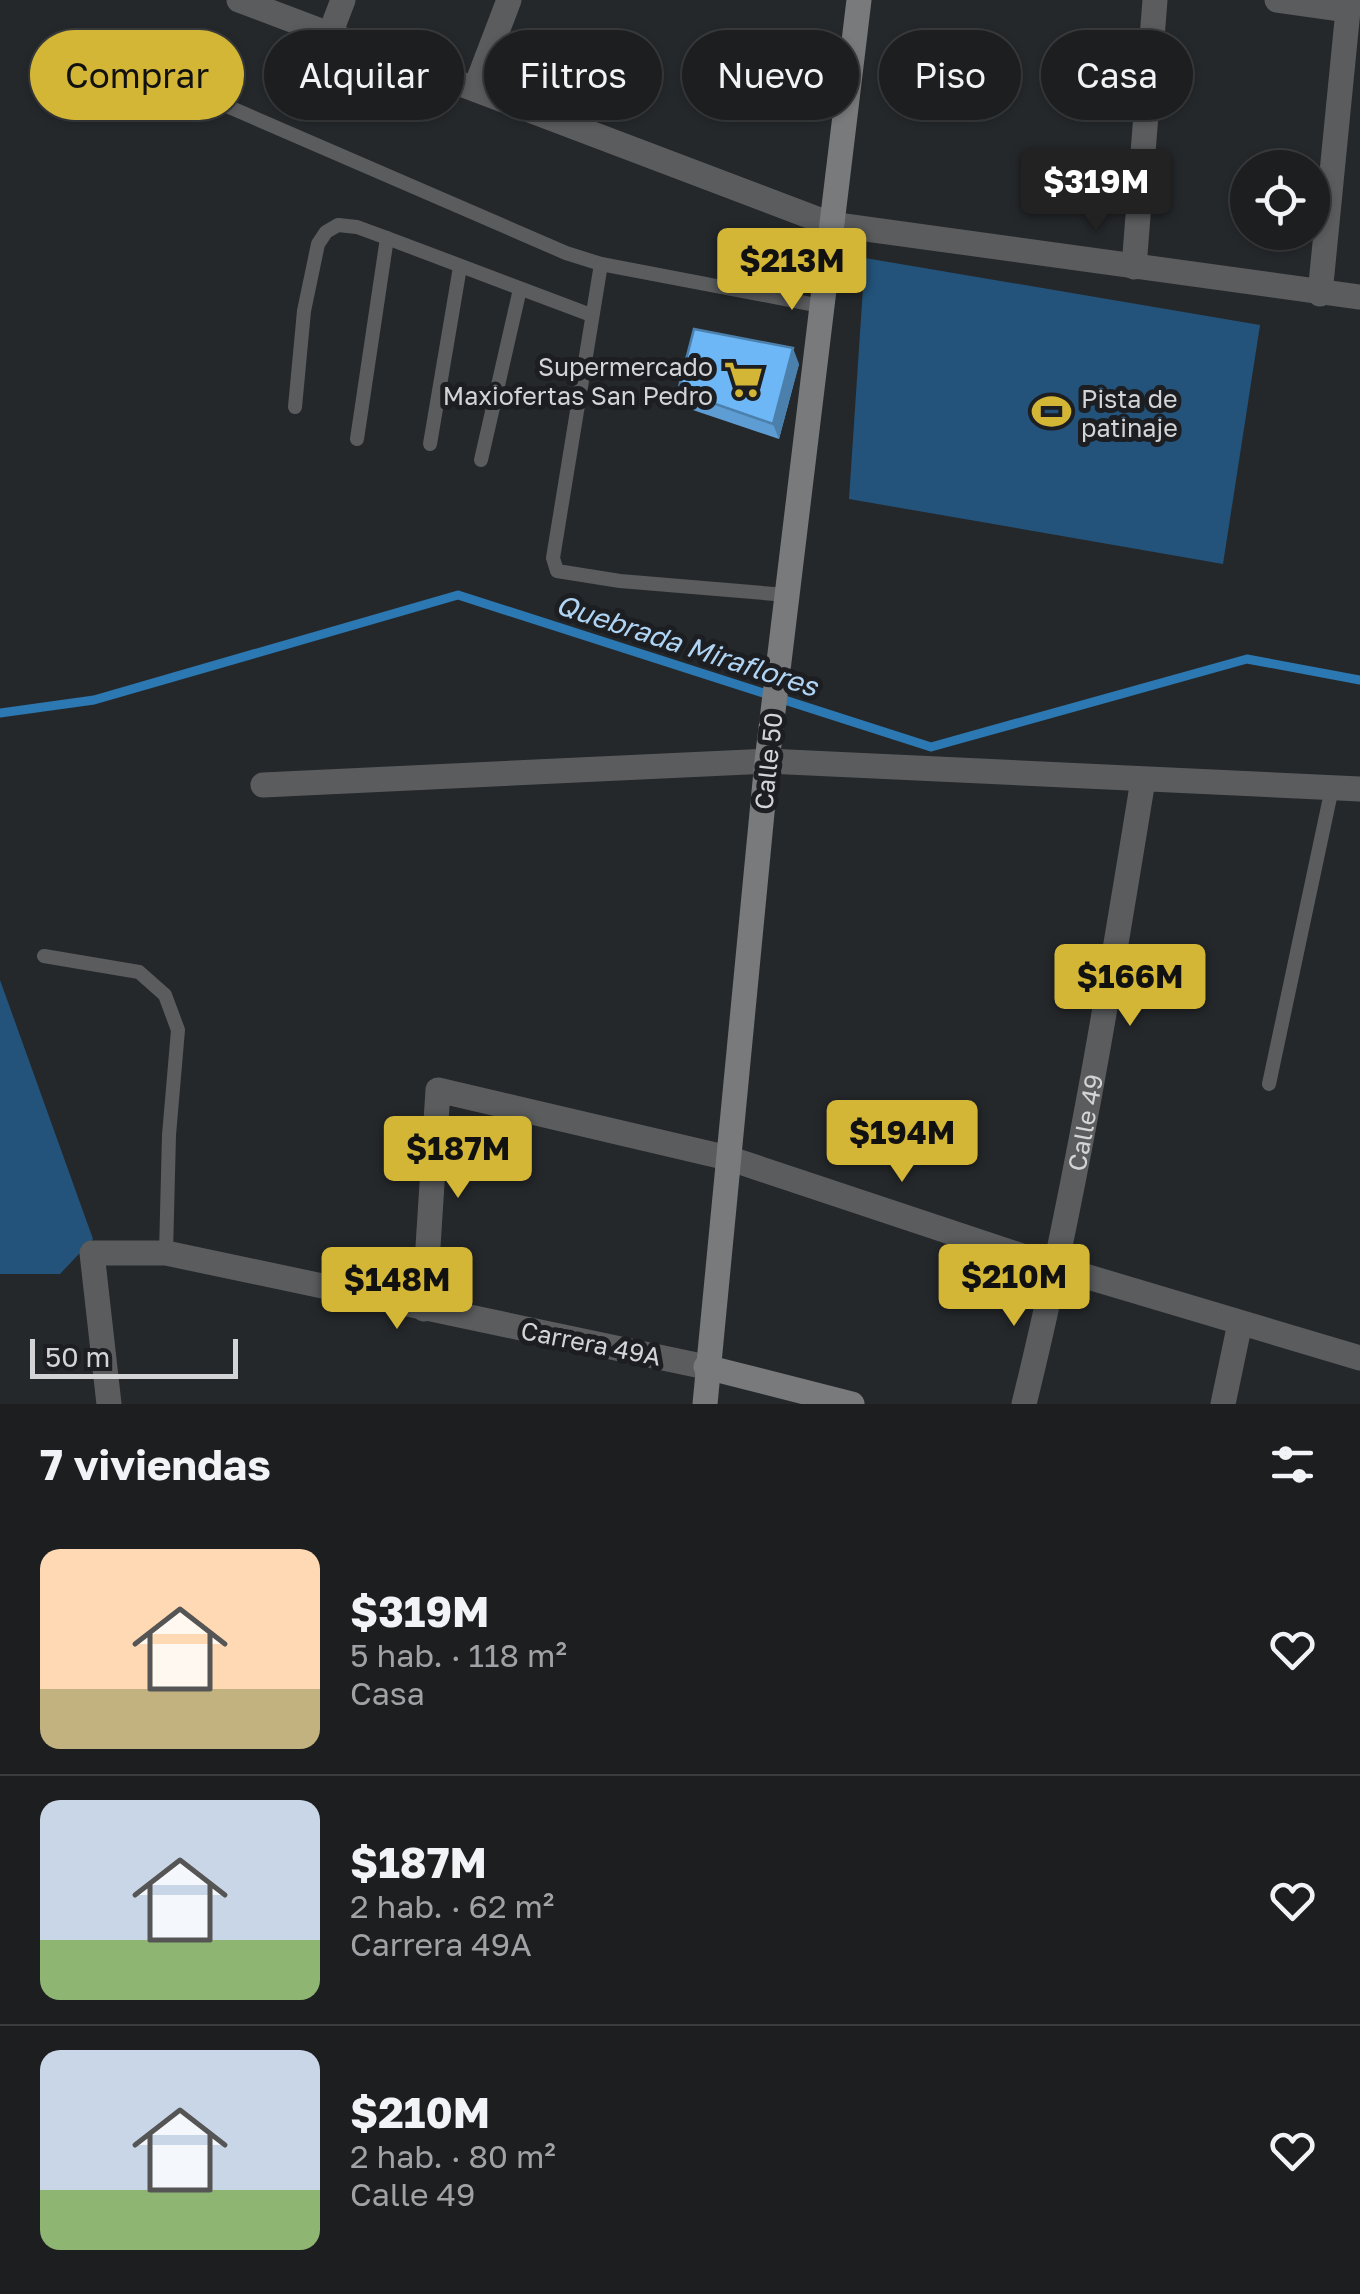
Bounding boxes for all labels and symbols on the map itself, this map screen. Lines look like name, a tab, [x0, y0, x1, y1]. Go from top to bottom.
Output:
pin: $319M	[1026, 149, 1166, 234]
pin: $213M	[722, 228, 862, 313]
place label: Supermercado Maxiofertas San Pedro	[443, 351, 713, 411]
supermarket icon: Supermercado Maxiofertas San Pedro	[722, 359, 764, 401]
place label: Pista de patinaje	[1081, 383, 1178, 443]
sports icon: Pista de patinaje	[1030, 391, 1072, 433]
water label: Quebrada Miraflores	[552, 587, 823, 703]
street label: Calle 50	[747, 711, 789, 811]
pin: $166M	[1060, 944, 1200, 1029]
street label: Calle 49	[1060, 1071, 1109, 1174]
pin: $194M	[832, 1100, 972, 1185]
pin: $187M	[388, 1116, 528, 1201]
pin: $210M	[944, 1244, 1084, 1329]
pin: $148M	[327, 1247, 467, 1332]
street label: Carrera 49A	[518, 1314, 664, 1372]
scale bar	[30, 1334, 238, 1378]

